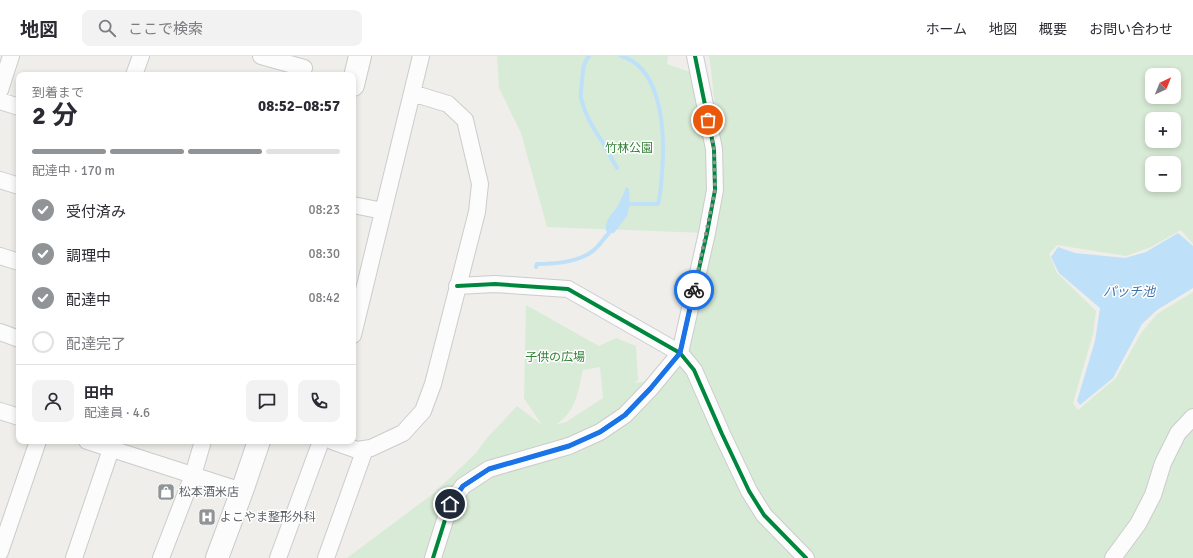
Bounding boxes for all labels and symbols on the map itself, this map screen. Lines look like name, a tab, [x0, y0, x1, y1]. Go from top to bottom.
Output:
north arrow	[1145, 68, 1181, 104]
pin	[691, 103, 725, 137]
park label: 竹林公園	[605, 141, 653, 156]
courier	[674, 270, 714, 310]
water label: パッチ池	[1103, 284, 1157, 300]
park label: 子供の広場	[525, 350, 585, 365]
shop icon: 松本酒米店	[156, 482, 176, 502]
place label: 松本酒米店	[179, 485, 239, 500]
pin	[433, 487, 467, 521]
hospital icon: よこやま整形外科	[197, 507, 217, 527]
place label: よこやま整形外科	[220, 510, 316, 525]

